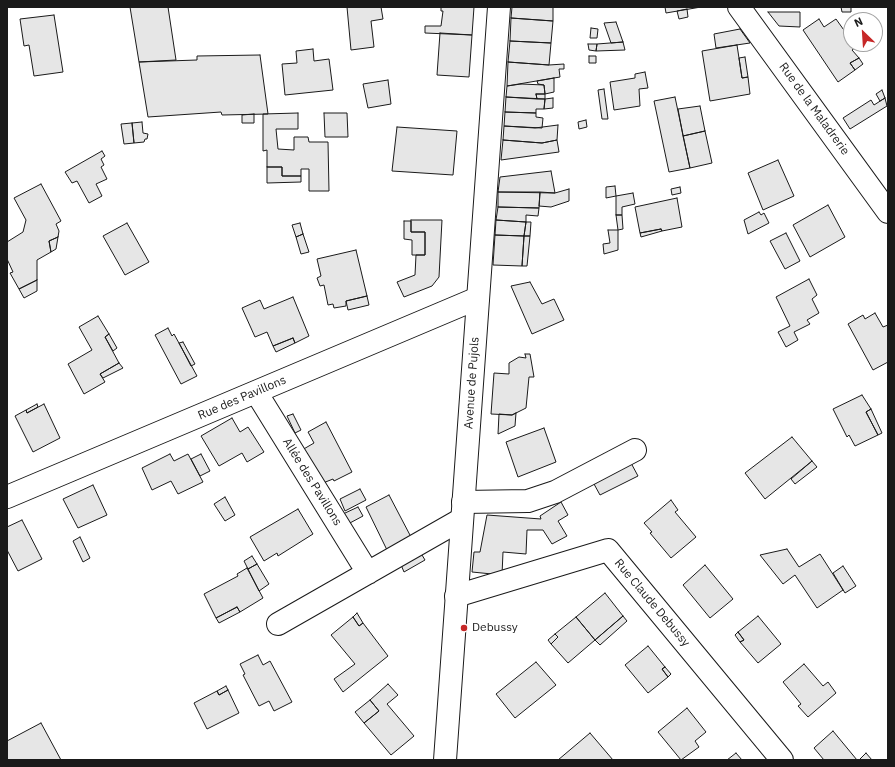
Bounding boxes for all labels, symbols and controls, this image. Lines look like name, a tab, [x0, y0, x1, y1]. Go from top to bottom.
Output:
north arrow	[843, 12, 883, 52]
text: N	[852, 14, 865, 30]
street label: Rue de la Maladrerie	[776, 60, 852, 158]
street label: Avenue de Pujols	[462, 337, 482, 429]
street label: Rue des Pavillons	[196, 373, 288, 423]
street label: Allée des Pavillons	[279, 436, 345, 528]
street label: Rue Claude Debussy	[611, 556, 693, 650]
place label: Debussy	[472, 621, 518, 635]
marker: Debussy	[459, 623, 469, 633]

